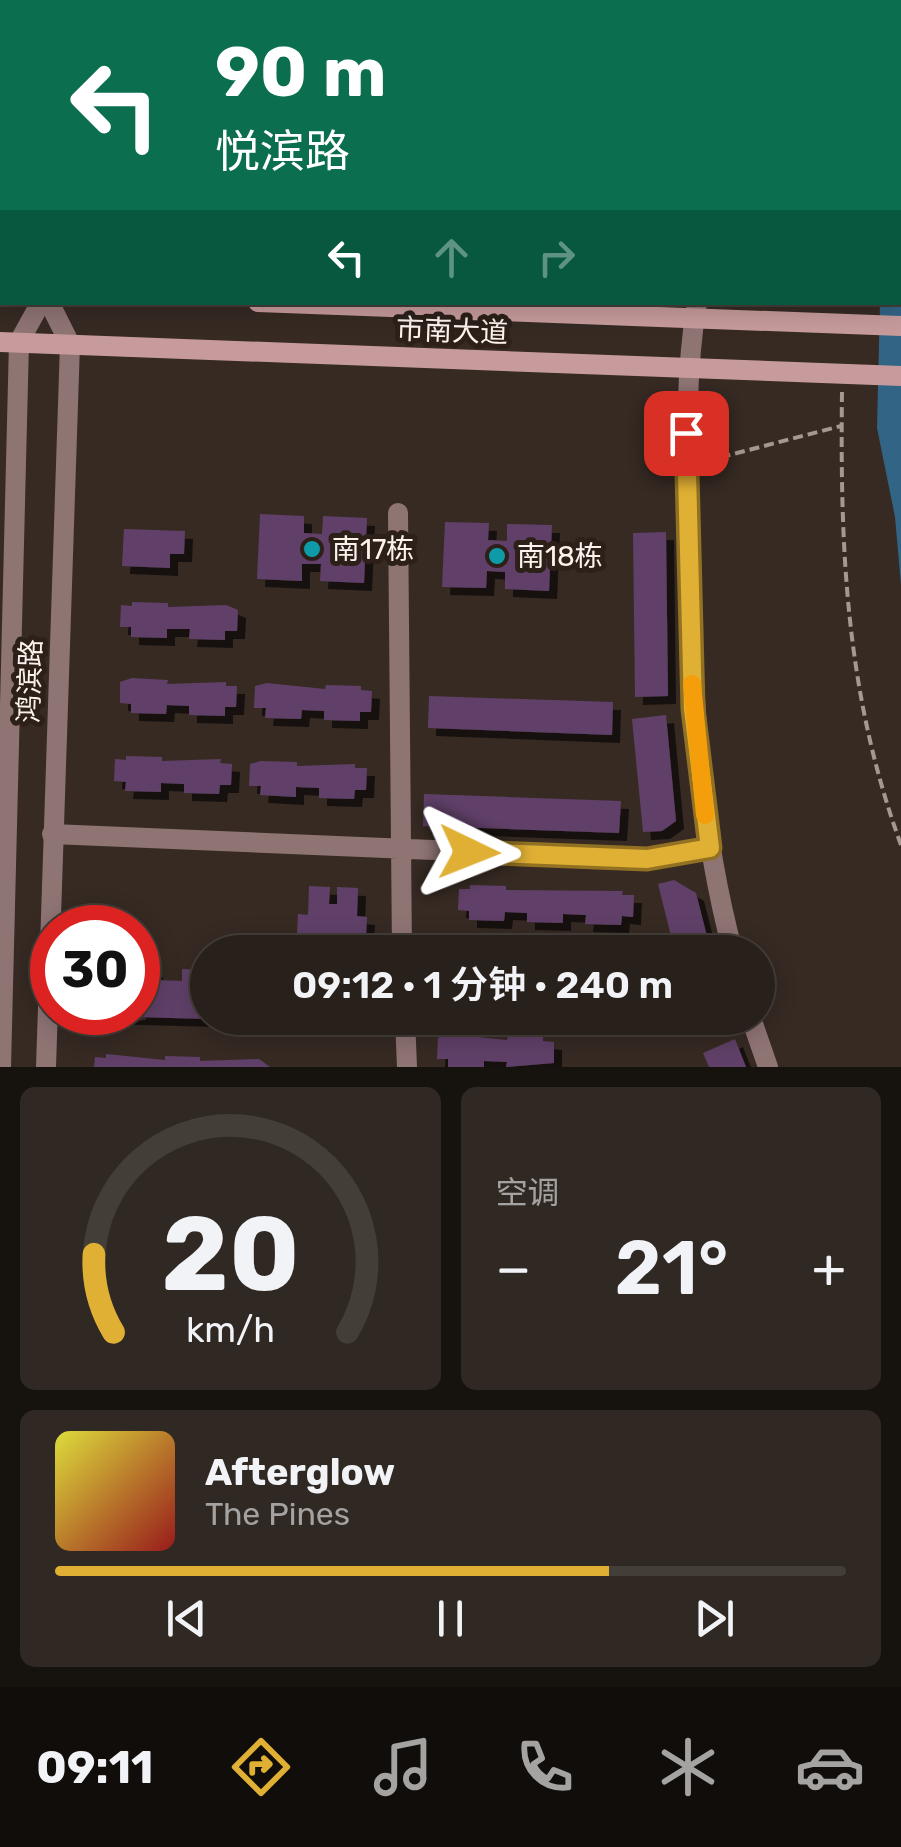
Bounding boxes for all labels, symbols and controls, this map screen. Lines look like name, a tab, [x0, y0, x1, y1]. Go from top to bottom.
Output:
text: 90 m	[215, 31, 387, 114]
icon: left	[50, 40, 180, 170]
text: 悦滨路	[215, 125, 350, 178]
icon: left	[319, 230, 374, 285]
icon: ahead	[424, 230, 479, 285]
icon: right	[529, 230, 584, 285]
street label: 市南大道	[395, 313, 509, 349]
pin	[644, 391, 729, 476]
icon: arrive	[659, 406, 714, 461]
place label: 南17栋	[332, 533, 414, 566]
marker: 南17栋	[301, 538, 323, 560]
place label: 南18栋	[517, 540, 603, 573]
marker: 南18栋	[486, 545, 508, 567]
street label: 鸿滨路	[12, 638, 48, 724]
position arrow	[417, 800, 521, 904]
speed limit sign: 30	[30, 905, 160, 1035]
text: 09:12 · 1 分钟 · 240 m	[292, 962, 673, 1008]
text: 空调	[496, 1174, 560, 1212]
text: 20	[161, 1193, 299, 1316]
text: 21°	[615, 1224, 728, 1313]
text: −	[496, 1236, 531, 1301]
text: +	[812, 1236, 846, 1301]
text: km/h	[186, 1309, 275, 1351]
text: Afterglow	[205, 1449, 395, 1495]
text: The Pines	[205, 1495, 350, 1533]
icon: previous	[159, 1591, 214, 1646]
icon: pause	[423, 1591, 478, 1646]
icon: next	[687, 1591, 742, 1646]
icon: directions	[226, 1732, 296, 1802]
icon: music	[368, 1732, 438, 1802]
icon: phone	[510, 1732, 580, 1802]
icon: climate	[653, 1732, 723, 1802]
icon: car	[795, 1732, 865, 1802]
text: 09:11	[36, 1741, 153, 1794]

